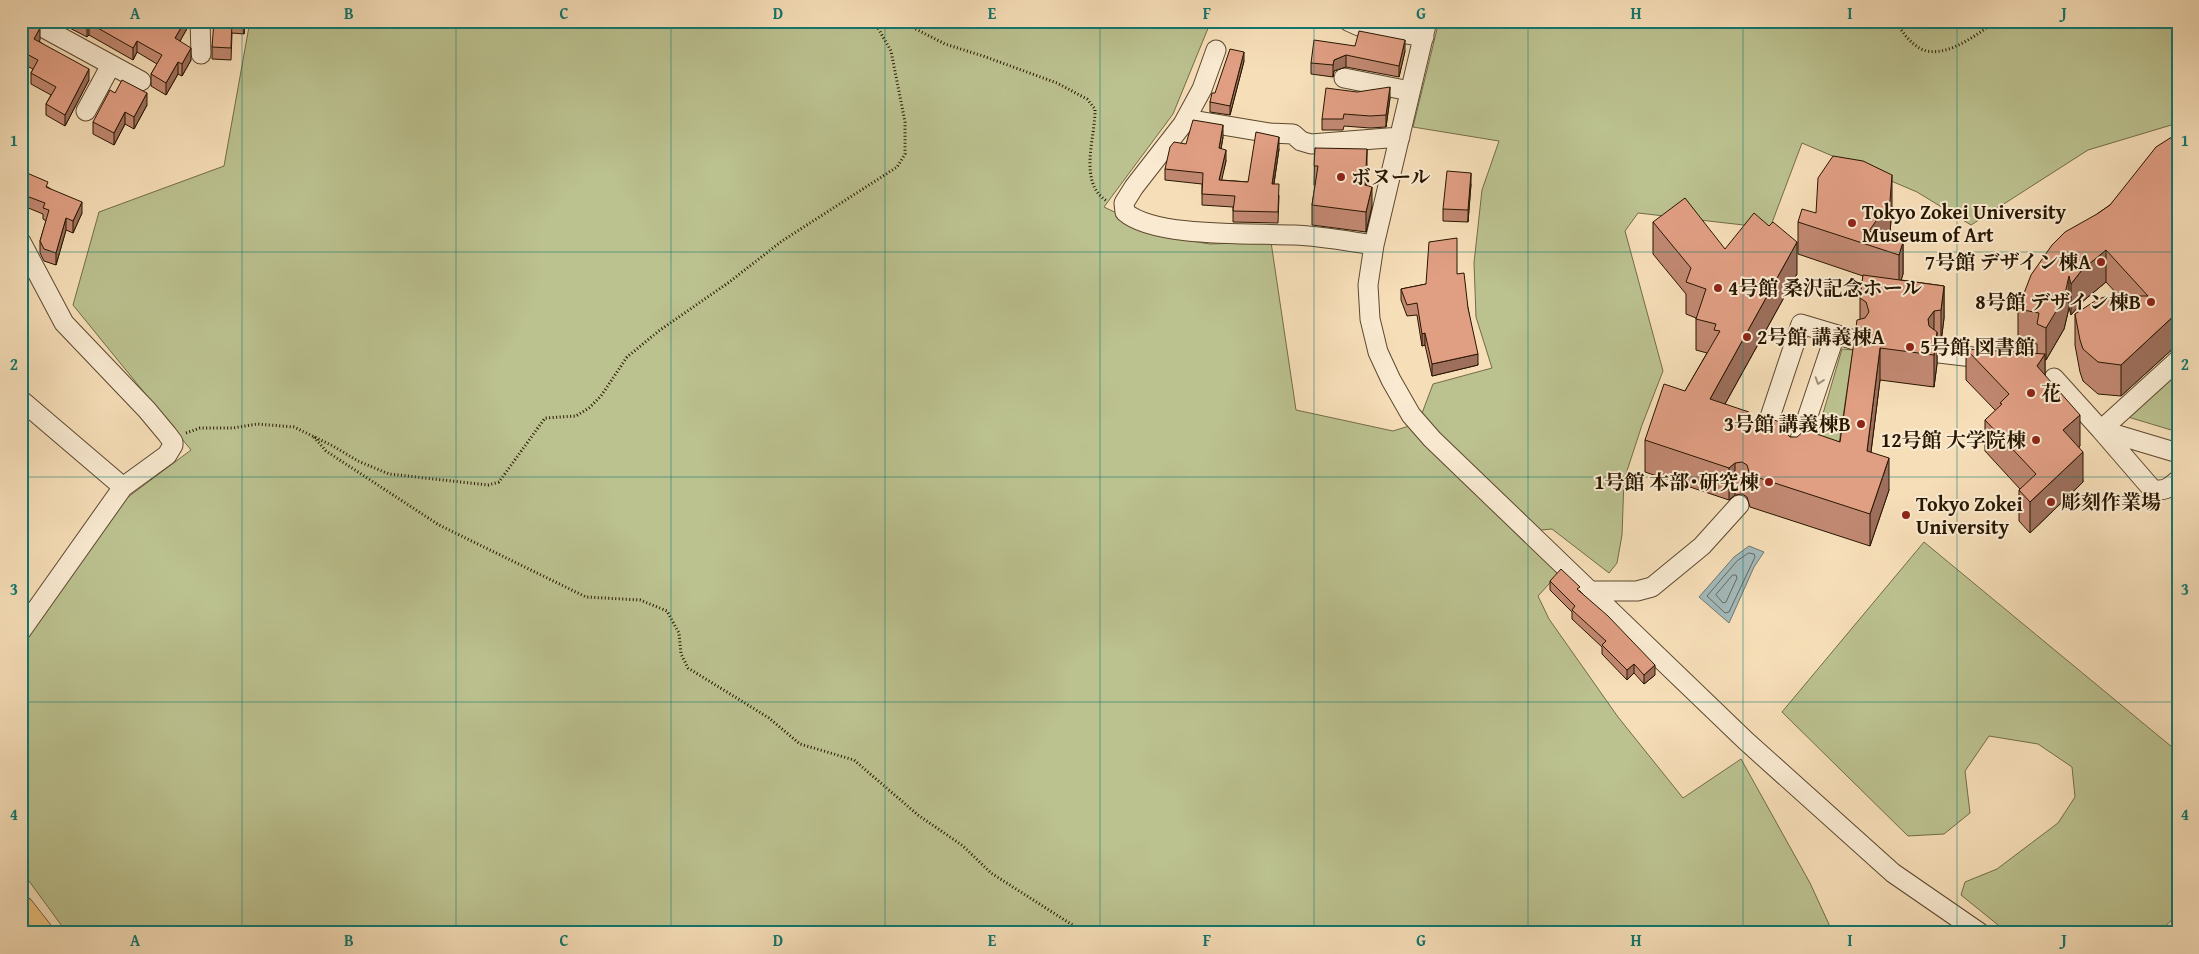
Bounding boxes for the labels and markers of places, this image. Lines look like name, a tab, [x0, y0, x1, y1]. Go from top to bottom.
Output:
place label: ボヌール	[1351, 162, 1431, 191]
marker: ボヌール	[1335, 171, 1347, 183]
place label: Tokyo Zokei University Museum of Art	[1862, 197, 2067, 249]
marker: Tokyo Zokei University Museum of Art	[1846, 217, 1858, 229]
place label: 7号館 デザイン棟A	[1925, 247, 2091, 276]
marker: 7号館 デザイン棟A	[2095, 256, 2107, 268]
place label: 4号館 桑沢記念ホール	[1728, 273, 1922, 302]
marker: 4号館 桑沢記念ホール	[1712, 282, 1724, 294]
place label: 8号館 デザイン棟B	[1975, 287, 2141, 316]
marker: 8号館 デザイン棟B	[2145, 296, 2157, 308]
place label: 2号館 講義棟A	[1757, 322, 1885, 351]
marker: 2号館 講義棟A	[1741, 331, 1753, 343]
place label: 5号館 図書館	[1920, 332, 2035, 361]
marker: 5号館 図書館	[1904, 341, 1916, 353]
place label: 花	[2041, 378, 2061, 407]
marker: 花	[2025, 387, 2037, 399]
place label: 3号館 講義棟B	[1724, 409, 1851, 438]
marker: 3号館 講義棟B	[1855, 418, 1867, 430]
place label: 12号館 大学院棟	[1881, 425, 2026, 454]
marker: 12号館 大学院棟	[2030, 434, 2042, 446]
place label: 1号館 本部･研究棟	[1594, 467, 1759, 496]
marker: 1号館 本部･研究棟	[1763, 476, 1775, 488]
place label: 彫刻作業場	[2061, 487, 2161, 516]
place label: Tokyo Zokei University	[1916, 489, 2023, 541]
marker: 彫刻作業場	[2045, 496, 2057, 508]
marker: Tokyo Zokei University	[1900, 509, 1912, 521]

